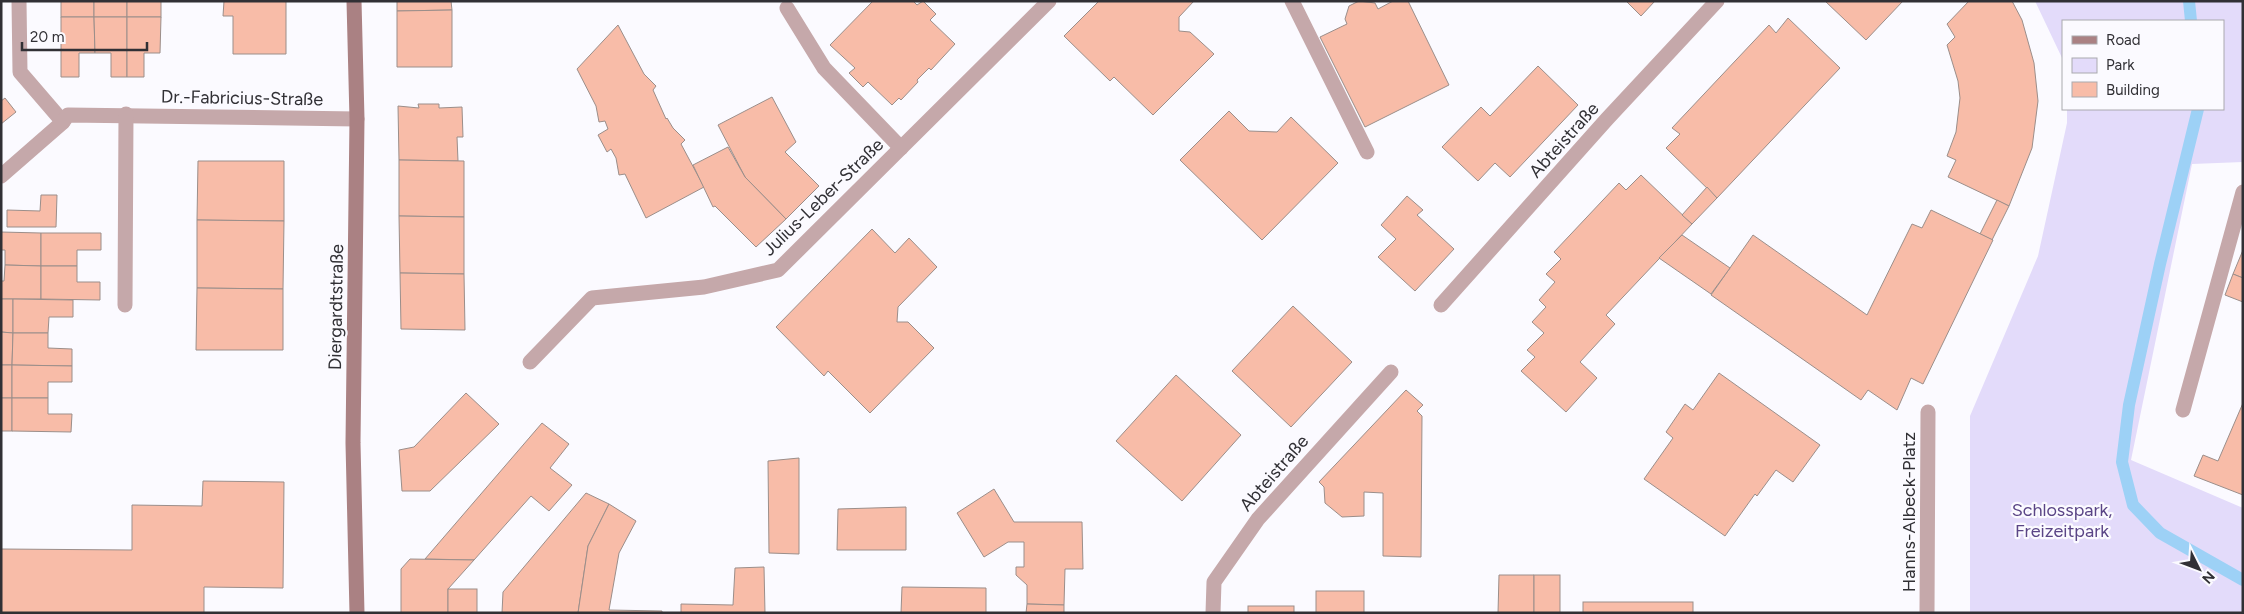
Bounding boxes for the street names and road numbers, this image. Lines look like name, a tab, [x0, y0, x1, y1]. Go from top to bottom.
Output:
street label: Dr.-Fabricius-Straße	[161, 86, 324, 110]
street label: Abteistraße	[1524, 98, 1604, 182]
street label: Julius-Leber-Straße	[758, 134, 888, 260]
street label: Diergardtstraße	[324, 244, 348, 370]
street label: Abteistraße	[1235, 430, 1313, 516]
street label: Hanns-Albeck-Platz	[1898, 432, 1920, 592]

